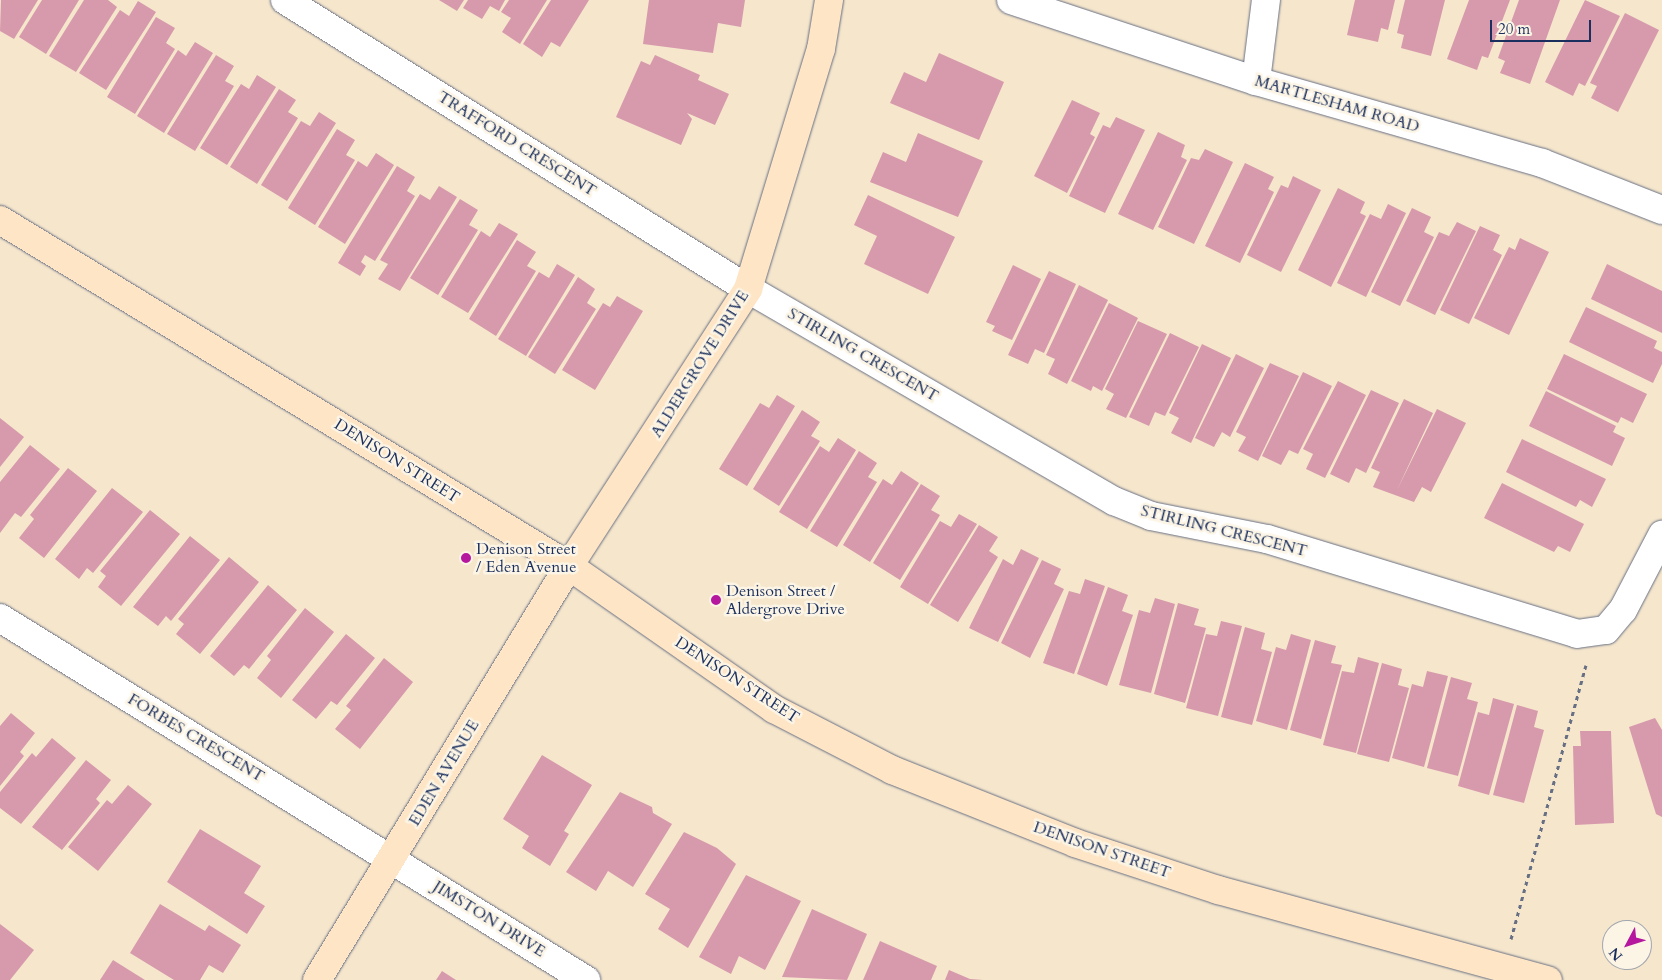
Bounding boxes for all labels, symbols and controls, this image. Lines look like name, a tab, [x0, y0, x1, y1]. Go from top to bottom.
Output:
scale bar	[1492, 10, 1593, 42]
text: 20 m	[1498, 19, 1530, 39]
street label: MARTLESHAM ROAD	[1253, 71, 1421, 137]
street label: TRAFFORD CRESCENT	[434, 87, 600, 201]
street label: ALDERGROVE DRIVE	[647, 287, 753, 441]
street label: STIRLING CRESCENT	[784, 304, 942, 406]
street label: DENISON STREET	[331, 415, 463, 507]
street label: STIRLING CRESCENT	[1139, 501, 1309, 561]
place label: Denison Street / Eden Avenue	[476, 539, 576, 577]
marker: Denison Street / Eden Avenue	[460, 552, 472, 564]
place label: Denison Street / Aldergrove Drive	[726, 581, 845, 619]
marker: Denison Street / Aldergrove Drive	[710, 594, 722, 606]
street label: DENISON STREET	[671, 633, 803, 727]
street label: FORBES CRESCENT	[124, 690, 268, 786]
street label: EDEN AVENUE	[405, 716, 483, 830]
street label: DENISON STREET	[1031, 817, 1173, 883]
street label: JIMSTON DRIVE	[429, 877, 549, 961]
north arrow	[1602, 920, 1652, 970]
text: N	[1605, 944, 1627, 965]

